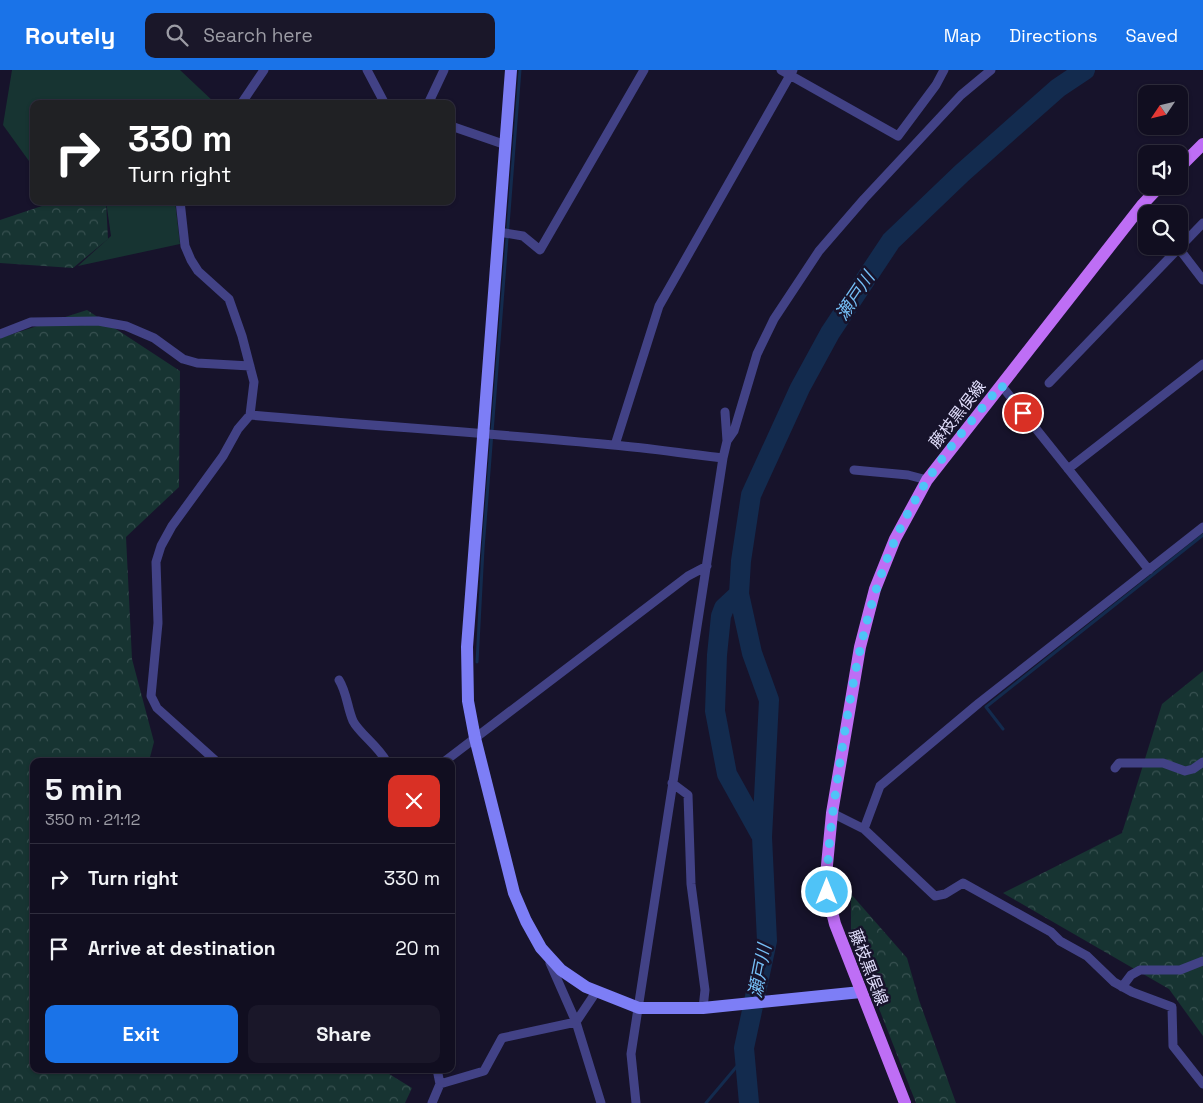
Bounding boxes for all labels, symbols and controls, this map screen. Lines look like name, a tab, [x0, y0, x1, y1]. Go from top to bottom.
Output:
search box	[145, 13, 495, 58]
text: Routely	[25, 20, 115, 51]
icon: search	[163, 21, 191, 49]
text: Search here	[203, 23, 313, 48]
text: Map	[944, 24, 981, 47]
text: Directions	[1009, 24, 1098, 47]
text: Saved	[1126, 24, 1178, 47]
north arrow	[1138, 85, 1188, 135]
map controls	[1138, 85, 1188, 255]
text: 330 m	[128, 117, 232, 161]
icon: right	[45, 120, 110, 185]
button: sound	[1138, 145, 1188, 195]
text: Turn right	[128, 160, 231, 188]
button: search	[1138, 205, 1188, 255]
water label: 瀬戸川	[830, 265, 880, 325]
street label: 藤枝黒俣線	[924, 376, 990, 452]
pin	[1002, 392, 1044, 434]
icon: arrive	[1009, 399, 1037, 427]
text: 5 min	[45, 770, 123, 809]
button: close	[388, 775, 440, 827]
text: 350 m · 21:12	[45, 809, 140, 830]
icon: right	[45, 865, 73, 893]
position arrow	[800, 865, 852, 917]
text: Turn right	[88, 866, 178, 891]
text: 330 m	[384, 866, 440, 891]
street label: 藤枝黒俣線	[844, 926, 893, 1008]
icon: arrive	[45, 935, 73, 963]
text: Arrive at destination	[88, 936, 276, 961]
text: 20 m	[395, 936, 440, 961]
water label: 瀬戸川	[743, 940, 776, 1000]
button: Exit	[45, 1005, 238, 1063]
button: Share	[248, 1005, 440, 1063]

